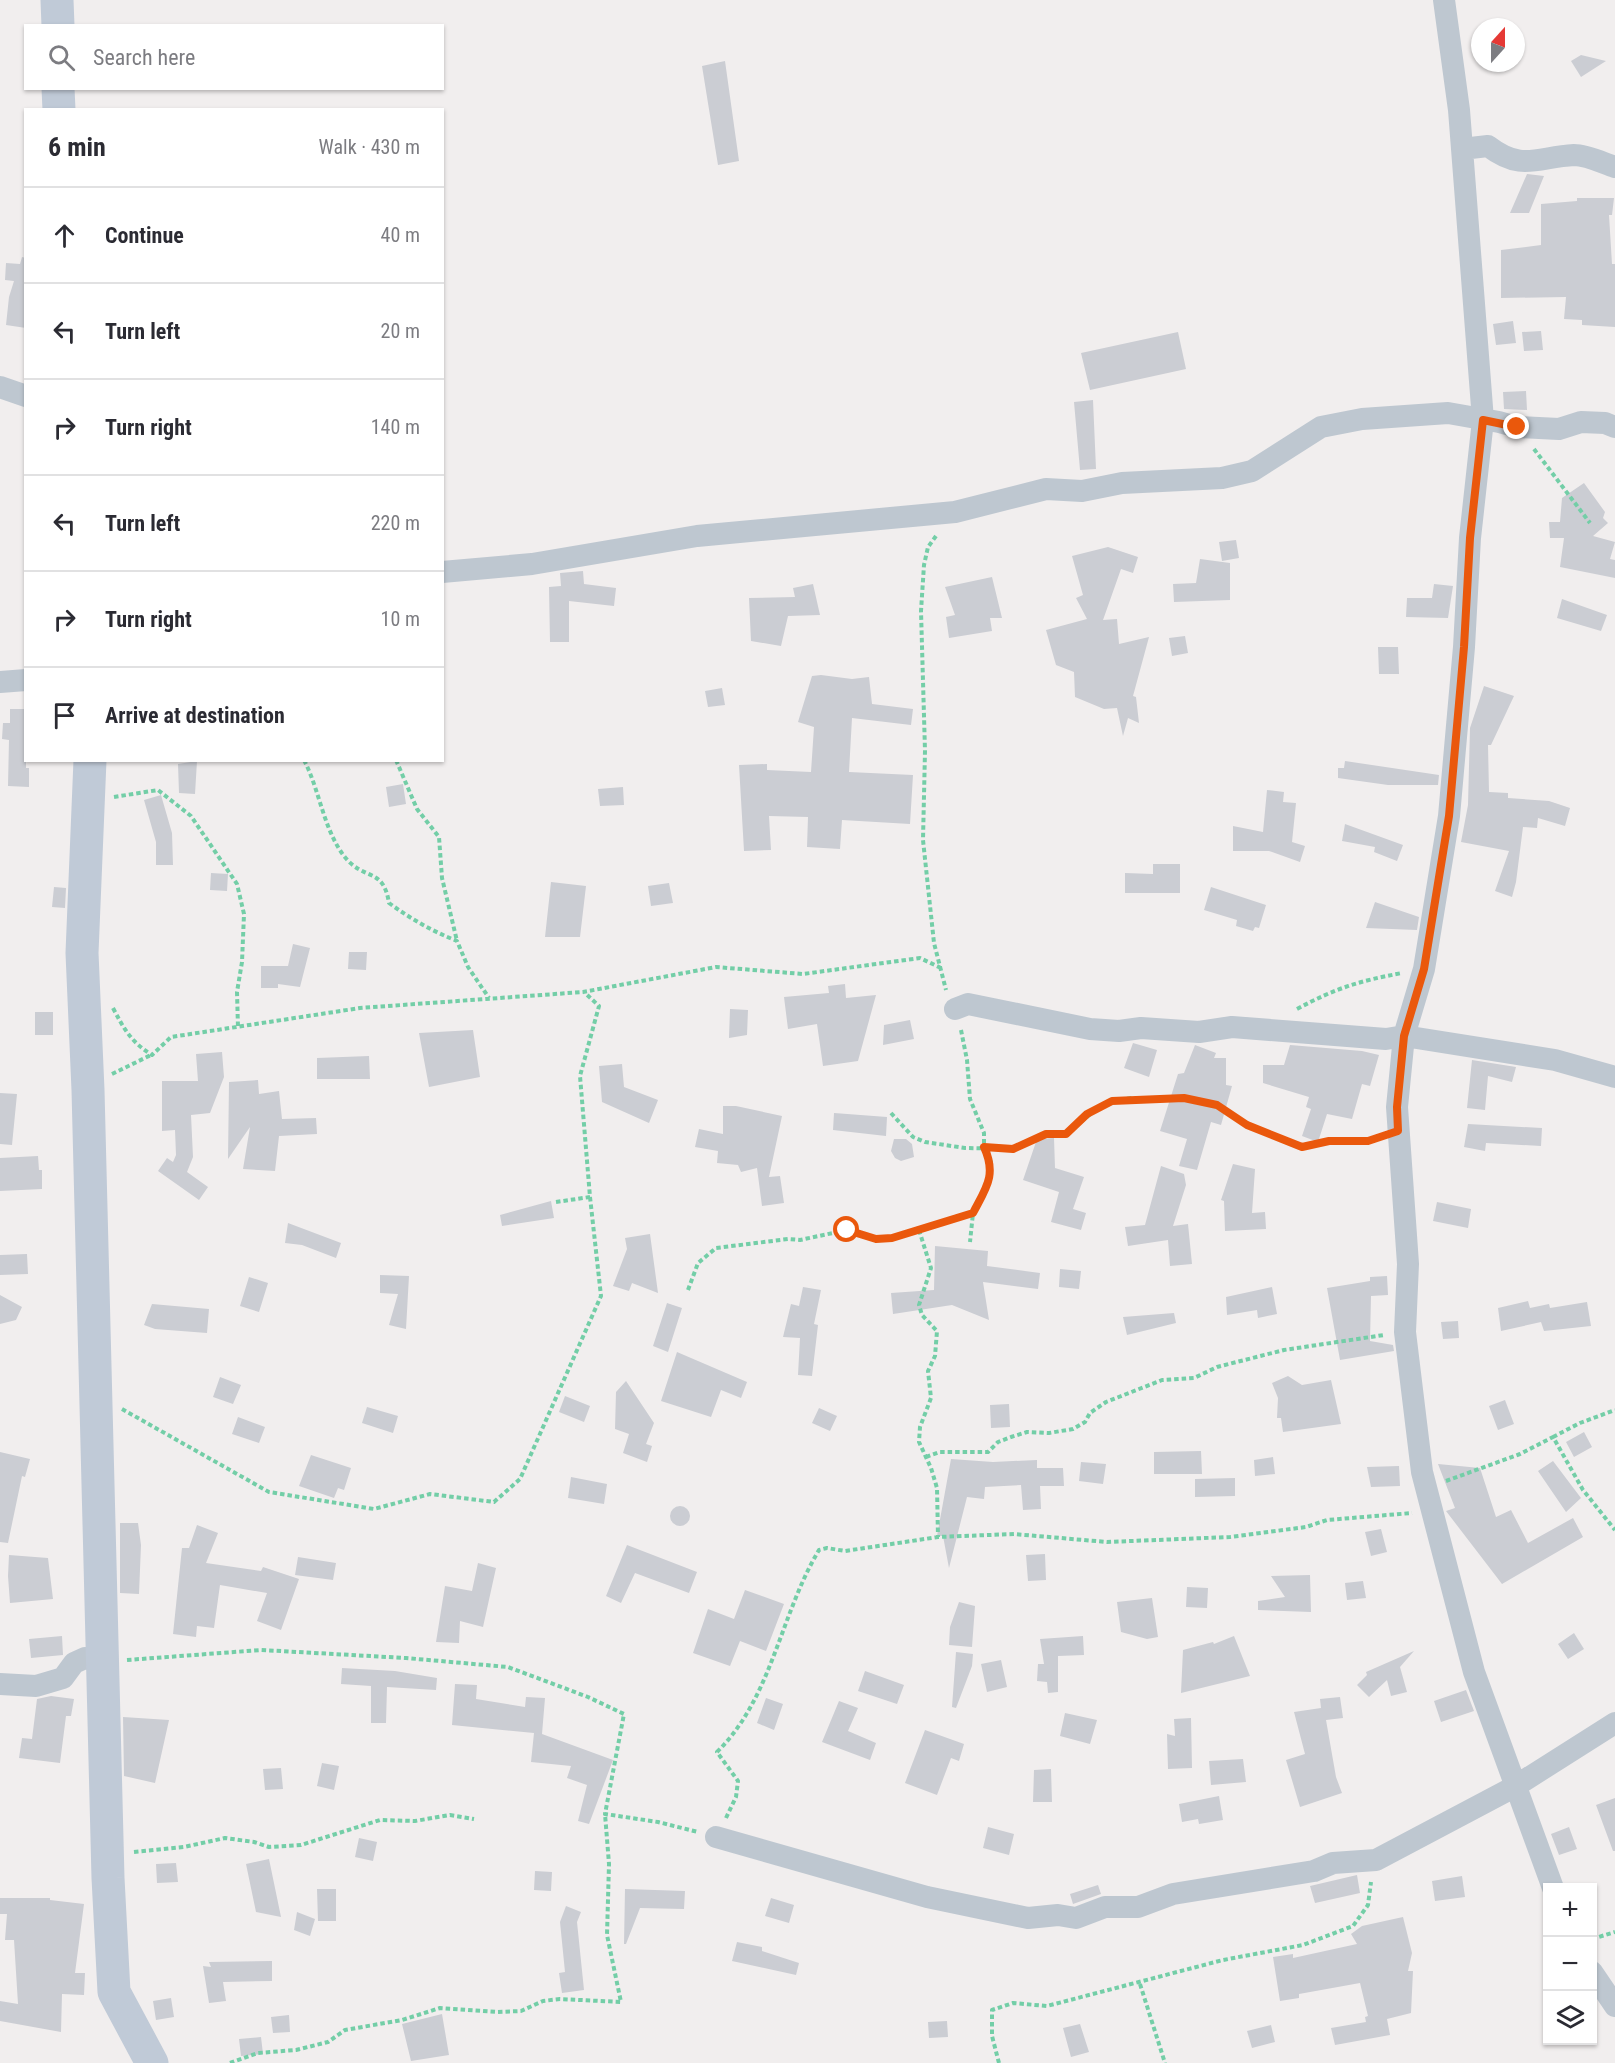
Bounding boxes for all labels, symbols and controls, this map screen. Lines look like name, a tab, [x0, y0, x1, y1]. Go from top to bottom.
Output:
north arrow	[1471, 18, 1525, 72]
search box	[24, 24, 444, 90]
icon: search	[45, 41, 78, 74]
text: Search here	[93, 45, 195, 70]
text: 6 min	[48, 132, 106, 162]
text: Walk · 430 m	[319, 135, 420, 159]
icon: ahead	[48, 219, 81, 252]
text: Continue	[105, 223, 184, 248]
text: 40 m	[381, 223, 420, 247]
icon: left	[48, 315, 81, 348]
text: Turn left	[105, 319, 180, 344]
text: 20 m	[381, 319, 420, 343]
icon: right	[48, 411, 81, 444]
route end	[1503, 413, 1529, 439]
text: Turn right	[105, 415, 192, 440]
text: 140 m	[371, 415, 420, 439]
icon: left	[48, 507, 81, 540]
text: Turn left	[105, 511, 180, 536]
text: 220 m	[371, 511, 420, 535]
icon: right	[48, 603, 81, 636]
text: Turn right	[105, 607, 192, 632]
text: 10 m	[381, 607, 420, 631]
icon: arrive	[48, 699, 81, 732]
text: Arrive at destination	[105, 703, 285, 728]
route start	[833, 1216, 859, 1242]
map controls	[1543, 1883, 1597, 2045]
button: +	[1543, 1883, 1597, 1937]
button: −	[1543, 1937, 1597, 1991]
button: layers	[1543, 1991, 1597, 2045]

